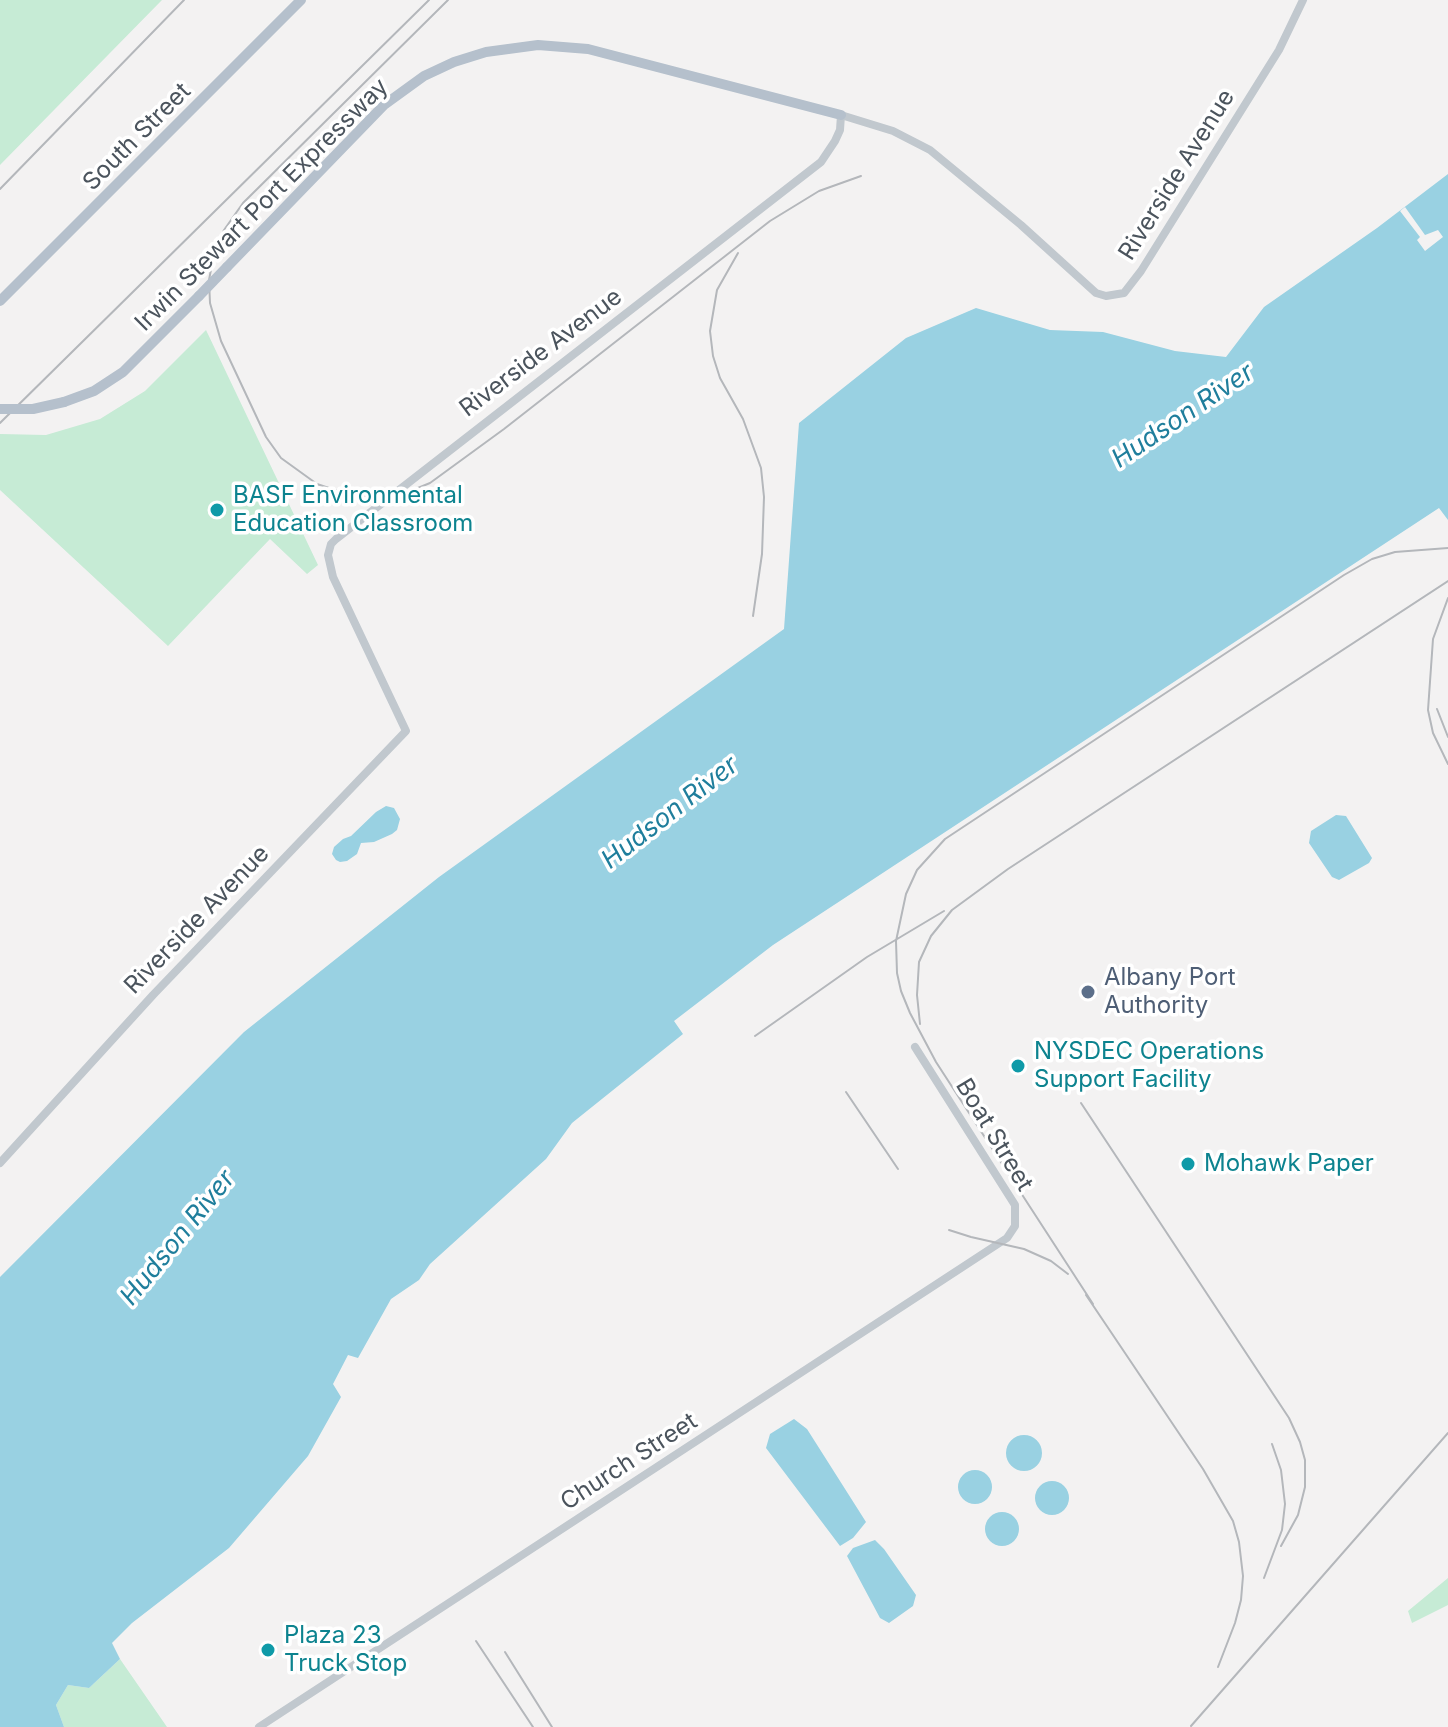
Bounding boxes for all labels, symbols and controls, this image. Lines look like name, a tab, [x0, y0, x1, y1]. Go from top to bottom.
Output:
street label: Irwin Stewart Port Expressway	[130, 73, 394, 337]
street label: South Street	[77, 77, 197, 197]
street label: Riverside Avenue	[1113, 84, 1241, 266]
street label: Riverside Avenue	[454, 283, 628, 423]
water label: Hudson River	[1106, 357, 1260, 475]
place label: BASF Environmental Education Classroom	[233, 482, 473, 538]
marker: BASF Environmental Education Classroom	[208, 501, 226, 519]
water label: Hudson River	[596, 750, 744, 876]
street label: Riverside Avenue	[119, 840, 275, 1000]
place label: Albany Port Authority	[1104, 964, 1236, 1020]
marker: Albany Port Authority	[1079, 983, 1097, 1001]
place label: NYSDEC Operations Support Facility	[1034, 1038, 1264, 1094]
marker: NYSDEC Operations Support Facility	[1009, 1057, 1027, 1075]
street label: Boat Street	[949, 1074, 1039, 1196]
place label: Mohawk Paper	[1204, 1150, 1374, 1178]
marker: Mohawk Paper	[1179, 1155, 1197, 1173]
water label: Hudson River	[114, 1164, 242, 1312]
street label: Church Street	[555, 1407, 703, 1517]
place label: Plaza 23 Truck Stop	[284, 1622, 407, 1678]
marker: Plaza 23 Truck Stop	[259, 1641, 277, 1659]

